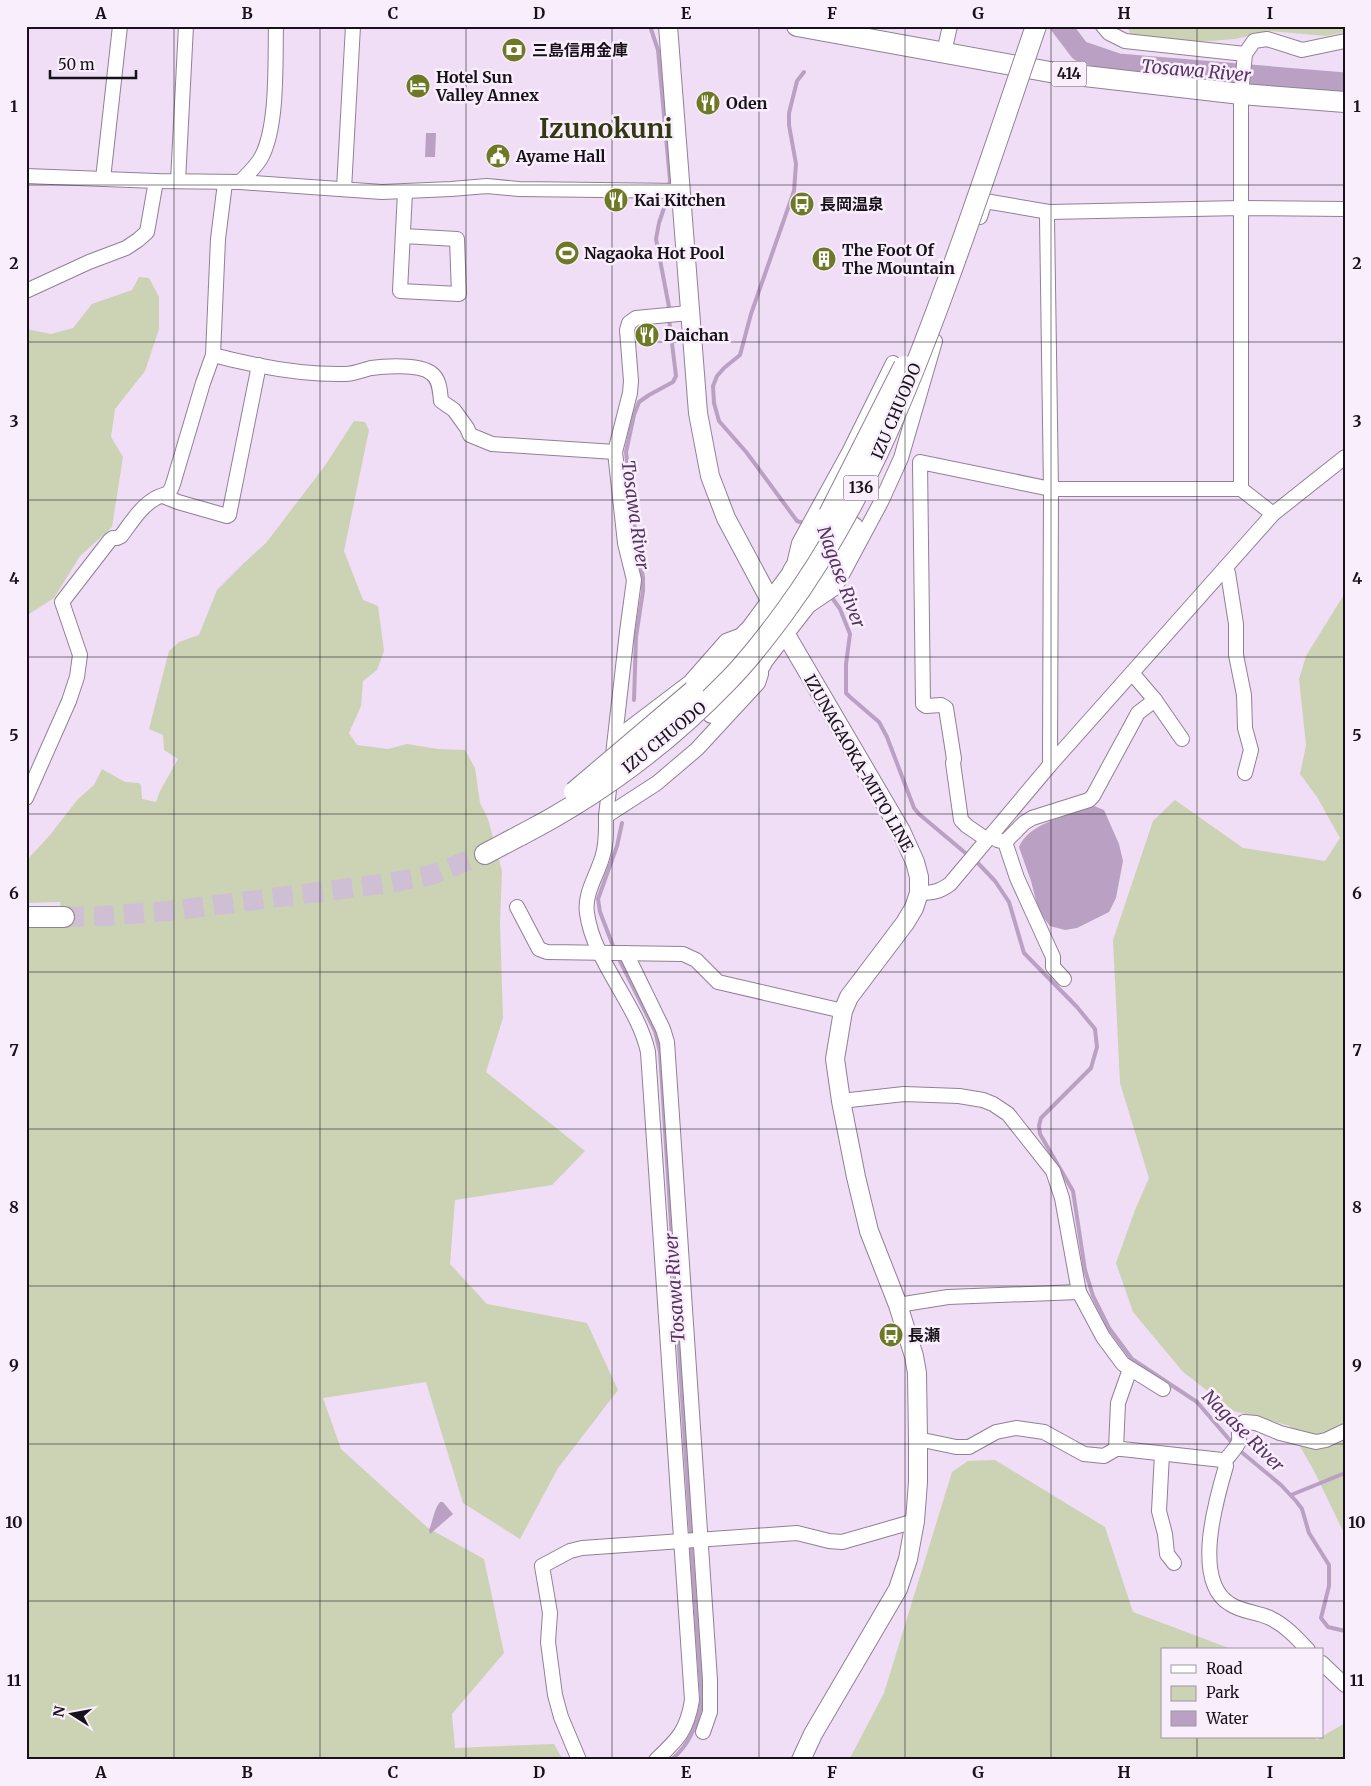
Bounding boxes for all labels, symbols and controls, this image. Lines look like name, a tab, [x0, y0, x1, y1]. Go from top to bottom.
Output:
text: A	[94, 3, 107, 23]
text: B	[241, 3, 253, 23]
text: C	[388, 3, 398, 23]
text: D	[533, 3, 545, 23]
text: E	[681, 3, 692, 23]
text: F	[827, 3, 837, 23]
text: G	[972, 3, 984, 23]
text: H	[1117, 3, 1131, 23]
text: I	[1267, 3, 1273, 23]
bank icon: 三島信用金庫	[501, 37, 527, 63]
place label: 三島信用金庫	[532, 40, 628, 60]
scale bar	[50, 48, 136, 80]
water label: Tosawa River	[1140, 54, 1253, 87]
text: 50 m	[58, 55, 95, 74]
road number: 414	[1052, 62, 1086, 86]
place label: Hotel Sun Valley Annex	[435, 67, 539, 105]
hotel icon: Hotel Sun Valley Annex	[405, 73, 431, 99]
restaurant icon: Oden	[695, 90, 721, 116]
place label: Oden	[726, 93, 767, 113]
text: 1	[10, 96, 18, 116]
text: 1	[1353, 96, 1361, 116]
district label: Izunokuni	[539, 112, 673, 145]
public building icon: Ayame Hall	[485, 143, 511, 169]
place label: Ayame Hall	[515, 146, 606, 166]
restaurant icon: Kai Kitchen	[603, 187, 629, 213]
place label: Kai Kitchen	[634, 190, 726, 210]
bus stop icon: 長岡温泉	[789, 191, 815, 217]
place label: 長岡温泉	[820, 194, 884, 214]
sports icon: Nagaoka Hot Pool	[554, 240, 580, 266]
place label: The Foot Of The Mountain	[842, 240, 955, 278]
place label: Nagaoka Hot Pool	[584, 243, 724, 263]
building icon: The Foot Of The Mountain	[811, 246, 837, 272]
text: 2	[9, 253, 19, 273]
text: 2	[1352, 253, 1362, 273]
restaurant icon: Daichan	[634, 322, 660, 348]
place label: Daichan	[664, 325, 729, 345]
street label: IZU CHUODO	[867, 360, 925, 462]
text: 3	[9, 411, 19, 431]
text: 3	[1352, 411, 1362, 431]
water label: Tosawa River	[616, 459, 655, 572]
road number: 136	[844, 476, 878, 500]
water label: Nagase River	[812, 523, 871, 632]
text: 4	[9, 568, 19, 588]
text: 4	[1352, 568, 1362, 588]
street label: IZUNAGAOKA-MITO LINE	[800, 671, 918, 856]
street label: IZU CHUODO	[618, 697, 710, 777]
text: 5	[9, 725, 19, 745]
text: 5	[1352, 725, 1362, 745]
text: 6	[9, 883, 19, 903]
text: 6	[1352, 883, 1362, 903]
text: 7	[9, 1040, 19, 1060]
text: 7	[1352, 1040, 1362, 1060]
text: 8	[9, 1197, 19, 1217]
text: 8	[1352, 1197, 1362, 1217]
water label: Tosawa River	[659, 1232, 690, 1344]
bus stop icon: 長瀬	[878, 1322, 904, 1348]
place label: 長瀬	[908, 1325, 940, 1345]
text: 9	[9, 1355, 19, 1375]
text: 9	[1352, 1355, 1362, 1375]
water label: Nagase River	[1197, 1385, 1290, 1477]
text: 10	[5, 1512, 23, 1532]
text: 10	[1348, 1512, 1366, 1532]
legend	[1161, 1648, 1324, 1738]
text: Road	[1206, 1659, 1242, 1678]
text: 11	[7, 1670, 22, 1690]
text: 11	[1350, 1670, 1365, 1690]
text: Park	[1206, 1683, 1240, 1702]
north arrow	[48, 1688, 98, 1738]
text: N	[49, 1704, 69, 1719]
text: Water	[1205, 1709, 1249, 1728]
text: A	[94, 1762, 107, 1782]
text: B	[241, 1762, 253, 1782]
text: C	[388, 1762, 398, 1782]
text: D	[533, 1762, 545, 1782]
text: E	[681, 1762, 692, 1782]
text: F	[827, 1762, 837, 1782]
text: G	[972, 1762, 984, 1782]
text: H	[1117, 1762, 1131, 1782]
text: I	[1267, 1762, 1273, 1782]

